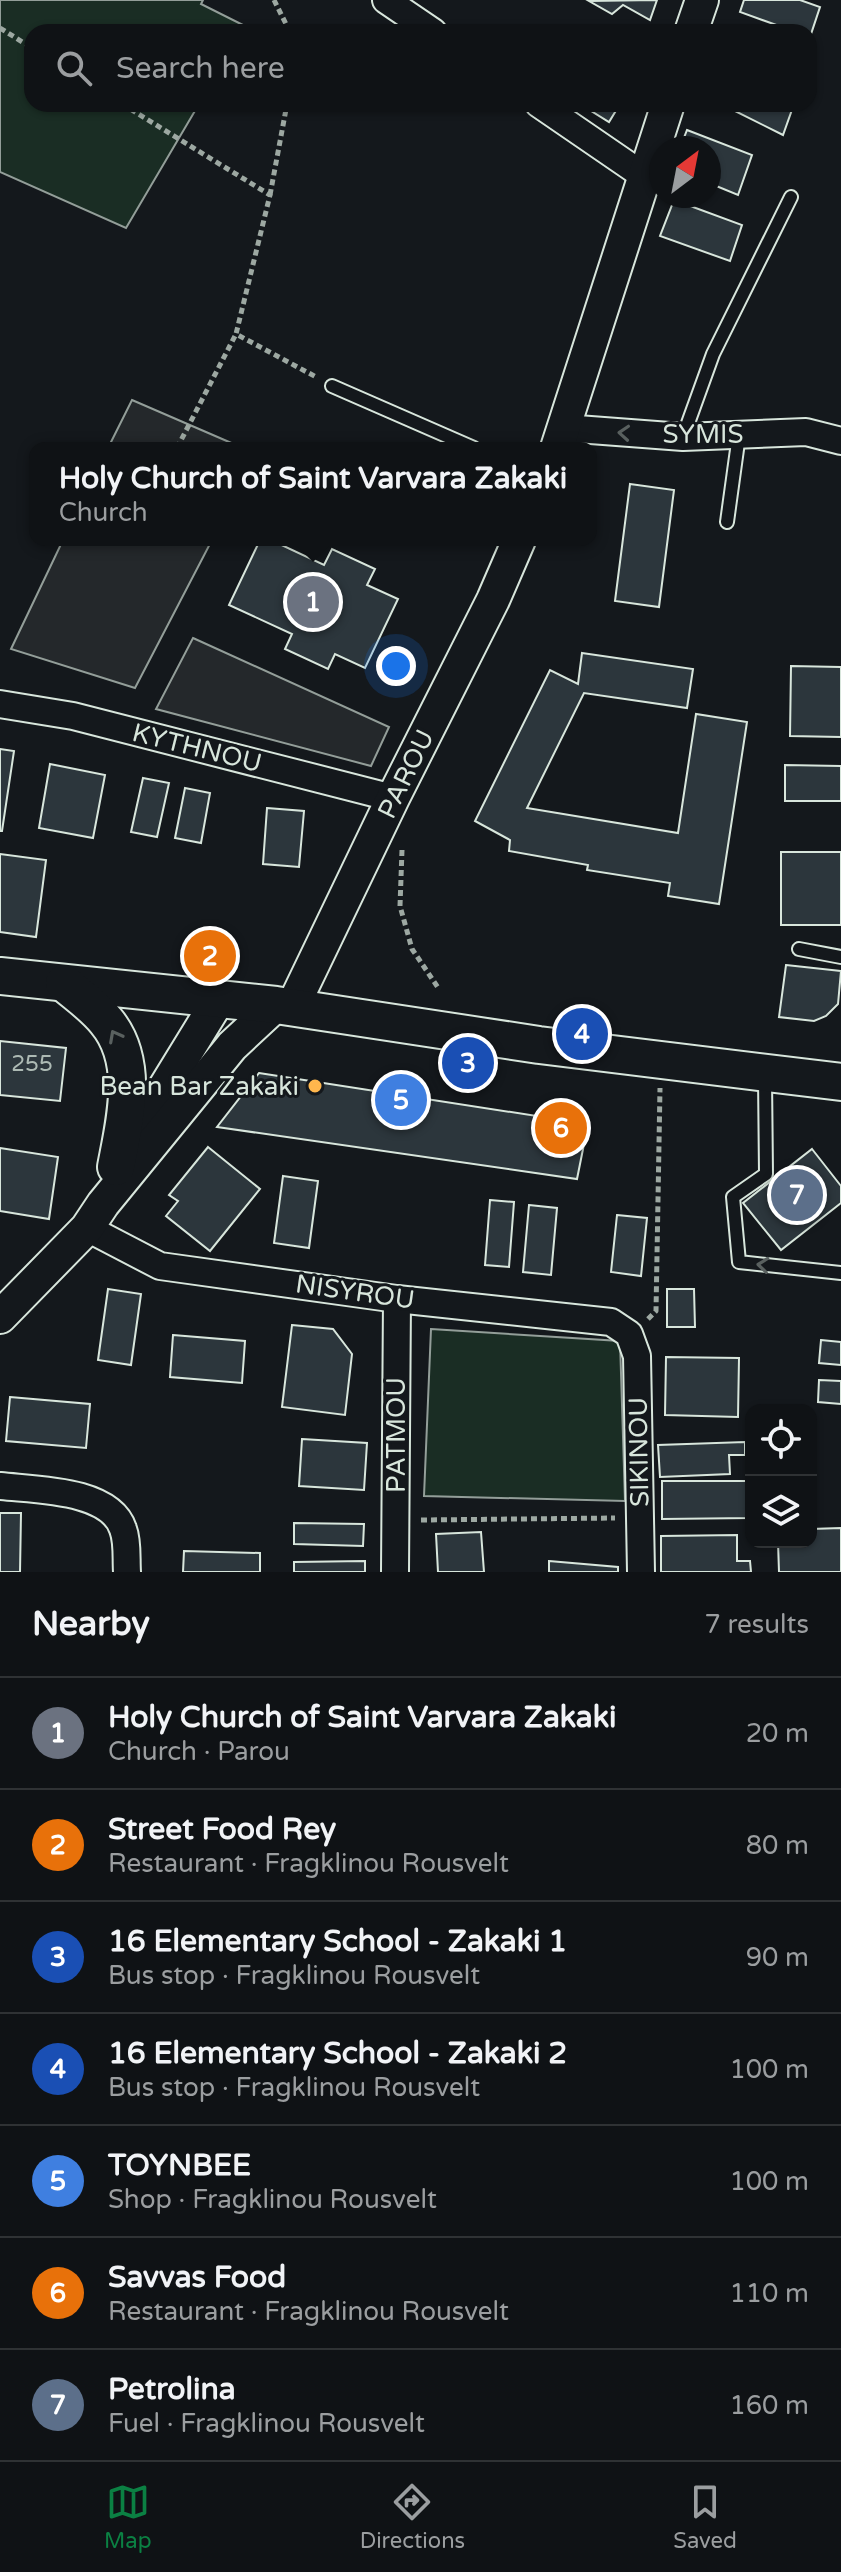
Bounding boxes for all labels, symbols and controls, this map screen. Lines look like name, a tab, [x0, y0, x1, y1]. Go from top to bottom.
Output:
search box	[24, 24, 817, 112]
icon: search	[52, 46, 96, 90]
text: Search here	[116, 50, 285, 87]
north arrow	[649, 136, 721, 208]
street label: SYMIS	[663, 419, 743, 450]
one-way arrow	[618, 425, 631, 442]
popup	[29, 442, 597, 546]
text: Holy Church of Saint Varvara Zakaki	[59, 460, 567, 497]
text: Church	[59, 497, 148, 528]
pin: 1	[287, 572, 339, 632]
your location	[376, 646, 416, 686]
street label: KYTHNOU	[129, 717, 265, 779]
street label: PAROU	[371, 724, 441, 824]
pin: 2	[184, 926, 236, 986]
pin: 4	[556, 1004, 608, 1064]
one-way arrow	[109, 1029, 124, 1044]
pin: 3	[442, 1033, 494, 1093]
house number: 255	[11, 1051, 53, 1077]
pin: 5	[375, 1070, 427, 1130]
place label: Bean Bar Zakaki	[99, 1071, 299, 1102]
marker: Bean Bar Zakaki	[306, 1077, 324, 1095]
pin: 6	[535, 1098, 587, 1158]
pin: 7	[771, 1165, 823, 1225]
one-way arrow	[757, 1256, 770, 1273]
street label: NISYROU	[293, 1268, 417, 1316]
street label: PATMOU	[381, 1377, 412, 1493]
street label: SIKINOU	[623, 1397, 655, 1507]
map controls	[745, 1404, 817, 1548]
button: locate	[745, 1404, 817, 1476]
button: layers	[745, 1476, 817, 1548]
text: Nearby	[32, 1604, 150, 1645]
text: 7 results	[704, 1609, 809, 1640]
text: Holy Church of Saint Varvara Zakaki	[108, 1699, 617, 1736]
text: 1	[50, 1718, 66, 1749]
text: 20 m	[746, 1718, 809, 1749]
text: Church · Parou	[108, 1736, 290, 1767]
text: Street Food Rey	[108, 1811, 336, 1848]
text: 2	[50, 1830, 66, 1861]
text: 80 m	[746, 1830, 809, 1861]
text: Restaurant · Fragklinou Rousvelt	[108, 1848, 509, 1879]
text: 16 Elementary School - Zakaki 1	[108, 1923, 567, 1960]
text: 3	[50, 1942, 66, 1973]
text: 90 m	[746, 1942, 809, 1973]
text: Bus stop · Fragklinou Rousvelt	[108, 1960, 480, 1991]
text: 16 Elementary School - Zakaki 2	[108, 2035, 567, 2072]
text: 4	[50, 2054, 66, 2085]
text: 100 m	[729, 2054, 809, 2085]
text: Bus stop · Fragklinou Rousvelt	[108, 2072, 480, 2103]
text: TOYNBEE	[108, 2147, 251, 2184]
text: 5	[50, 2166, 66, 2197]
text: 100 m	[729, 2166, 809, 2197]
text: Shop · Fragklinou Rousvelt	[108, 2184, 437, 2215]
text: Savvas Food	[108, 2259, 286, 2296]
text: 6	[50, 2278, 66, 2309]
text: 110 m	[729, 2278, 809, 2309]
text: Restaurant · Fragklinou Rousvelt	[108, 2296, 509, 2327]
text: Petrolina	[108, 2371, 236, 2408]
text: 7	[50, 2390, 66, 2421]
text: 160 m	[729, 2390, 809, 2421]
text: Fuel · Fragklinou Rousvelt	[108, 2408, 425, 2439]
tab: Map	[104, 2480, 152, 2554]
tab: Directions	[360, 2480, 465, 2554]
tab: Saved	[673, 2480, 737, 2554]

